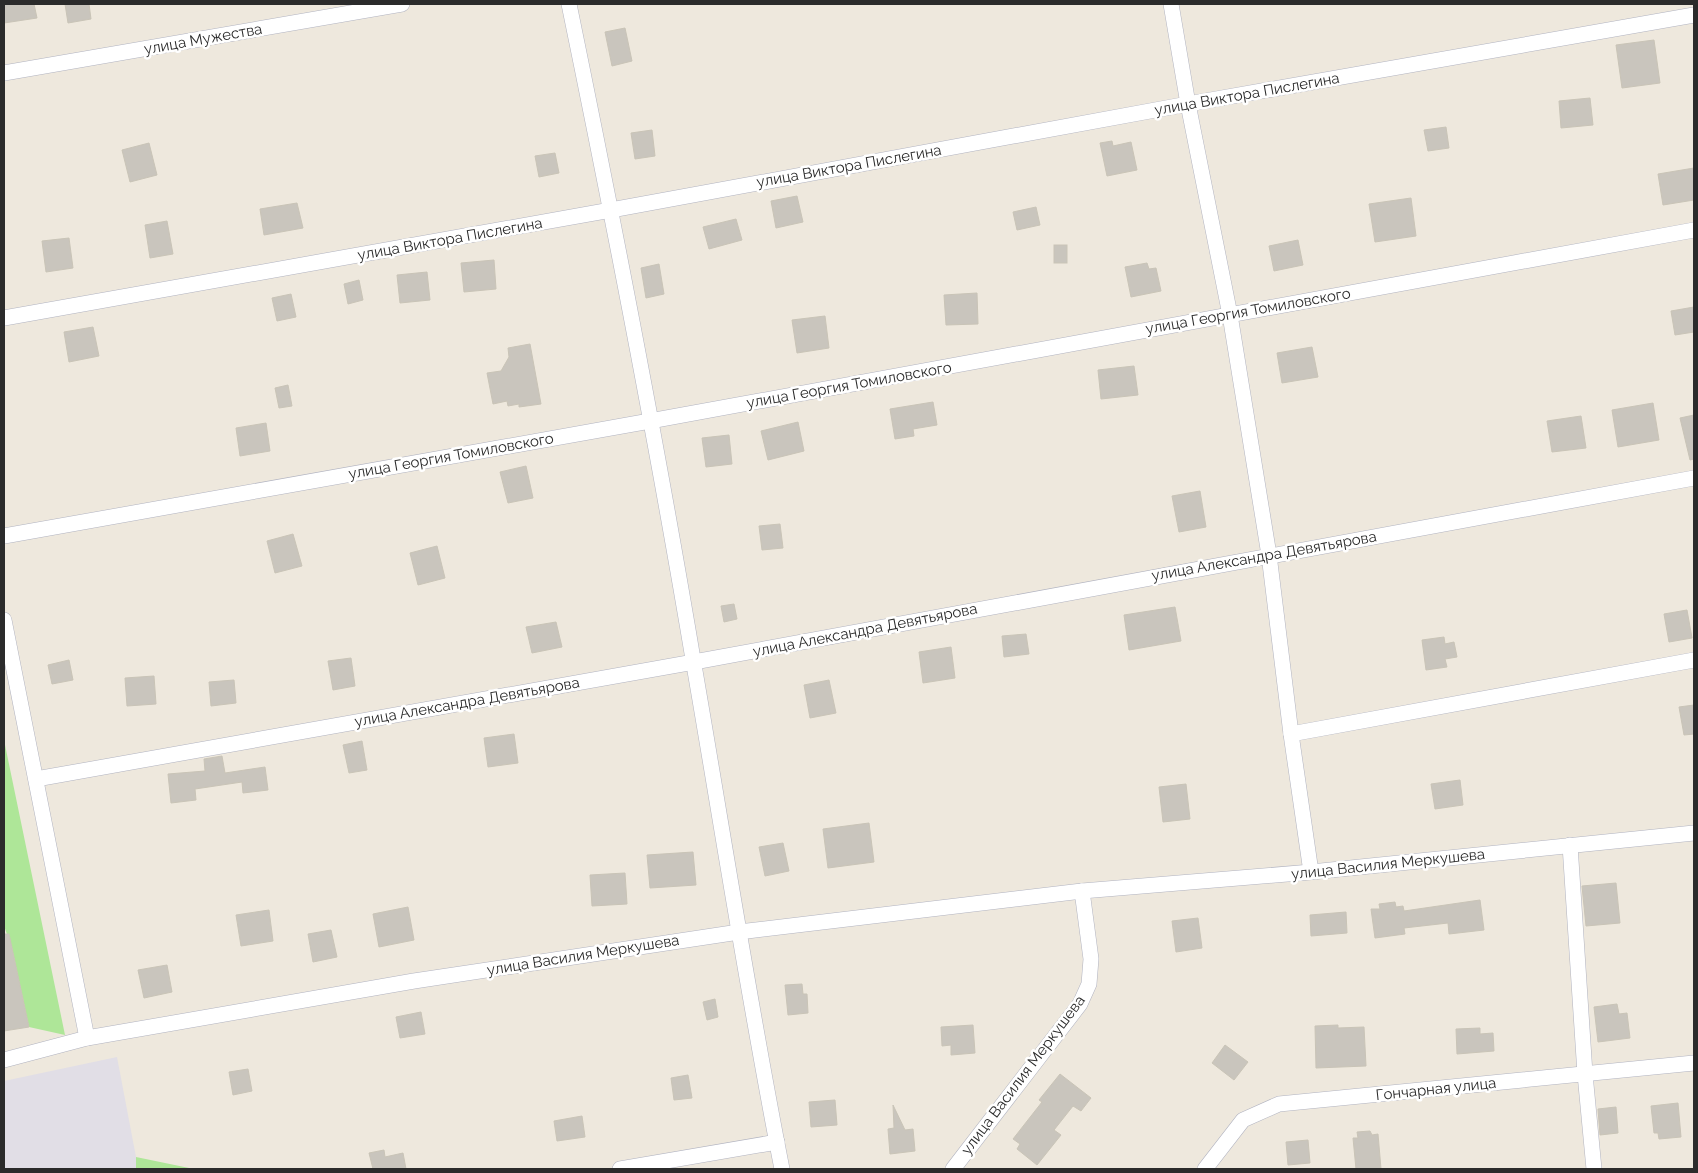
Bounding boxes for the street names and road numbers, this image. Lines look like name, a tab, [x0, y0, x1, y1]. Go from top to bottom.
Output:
street label: улица Мужества	[142, 20, 264, 58]
street label: улица Виктора Пислегина	[1153, 69, 1341, 119]
street label: улица Виктора Пислегина	[755, 141, 943, 191]
street label: улица Виктора Пислегина	[356, 214, 544, 264]
street label: улица Георгия Томиловского	[1144, 284, 1352, 338]
street label: улица Георгия Томиловского	[745, 358, 953, 412]
street label: улица Георгия Томиловского	[347, 429, 555, 483]
street label: улица Александра Девятьярова	[1150, 527, 1378, 585]
street label: улица Александра Девятьярова	[751, 599, 979, 661]
street label: улица Александра Девятьярова	[353, 673, 581, 731]
street label: улица Василия Меркушева	[1290, 845, 1486, 883]
street label: улица Василия Меркушева	[485, 931, 681, 979]
street label: улица Василия Меркушева	[957, 992, 1089, 1158]
street label: Гончарная улица	[1375, 1074, 1497, 1104]

